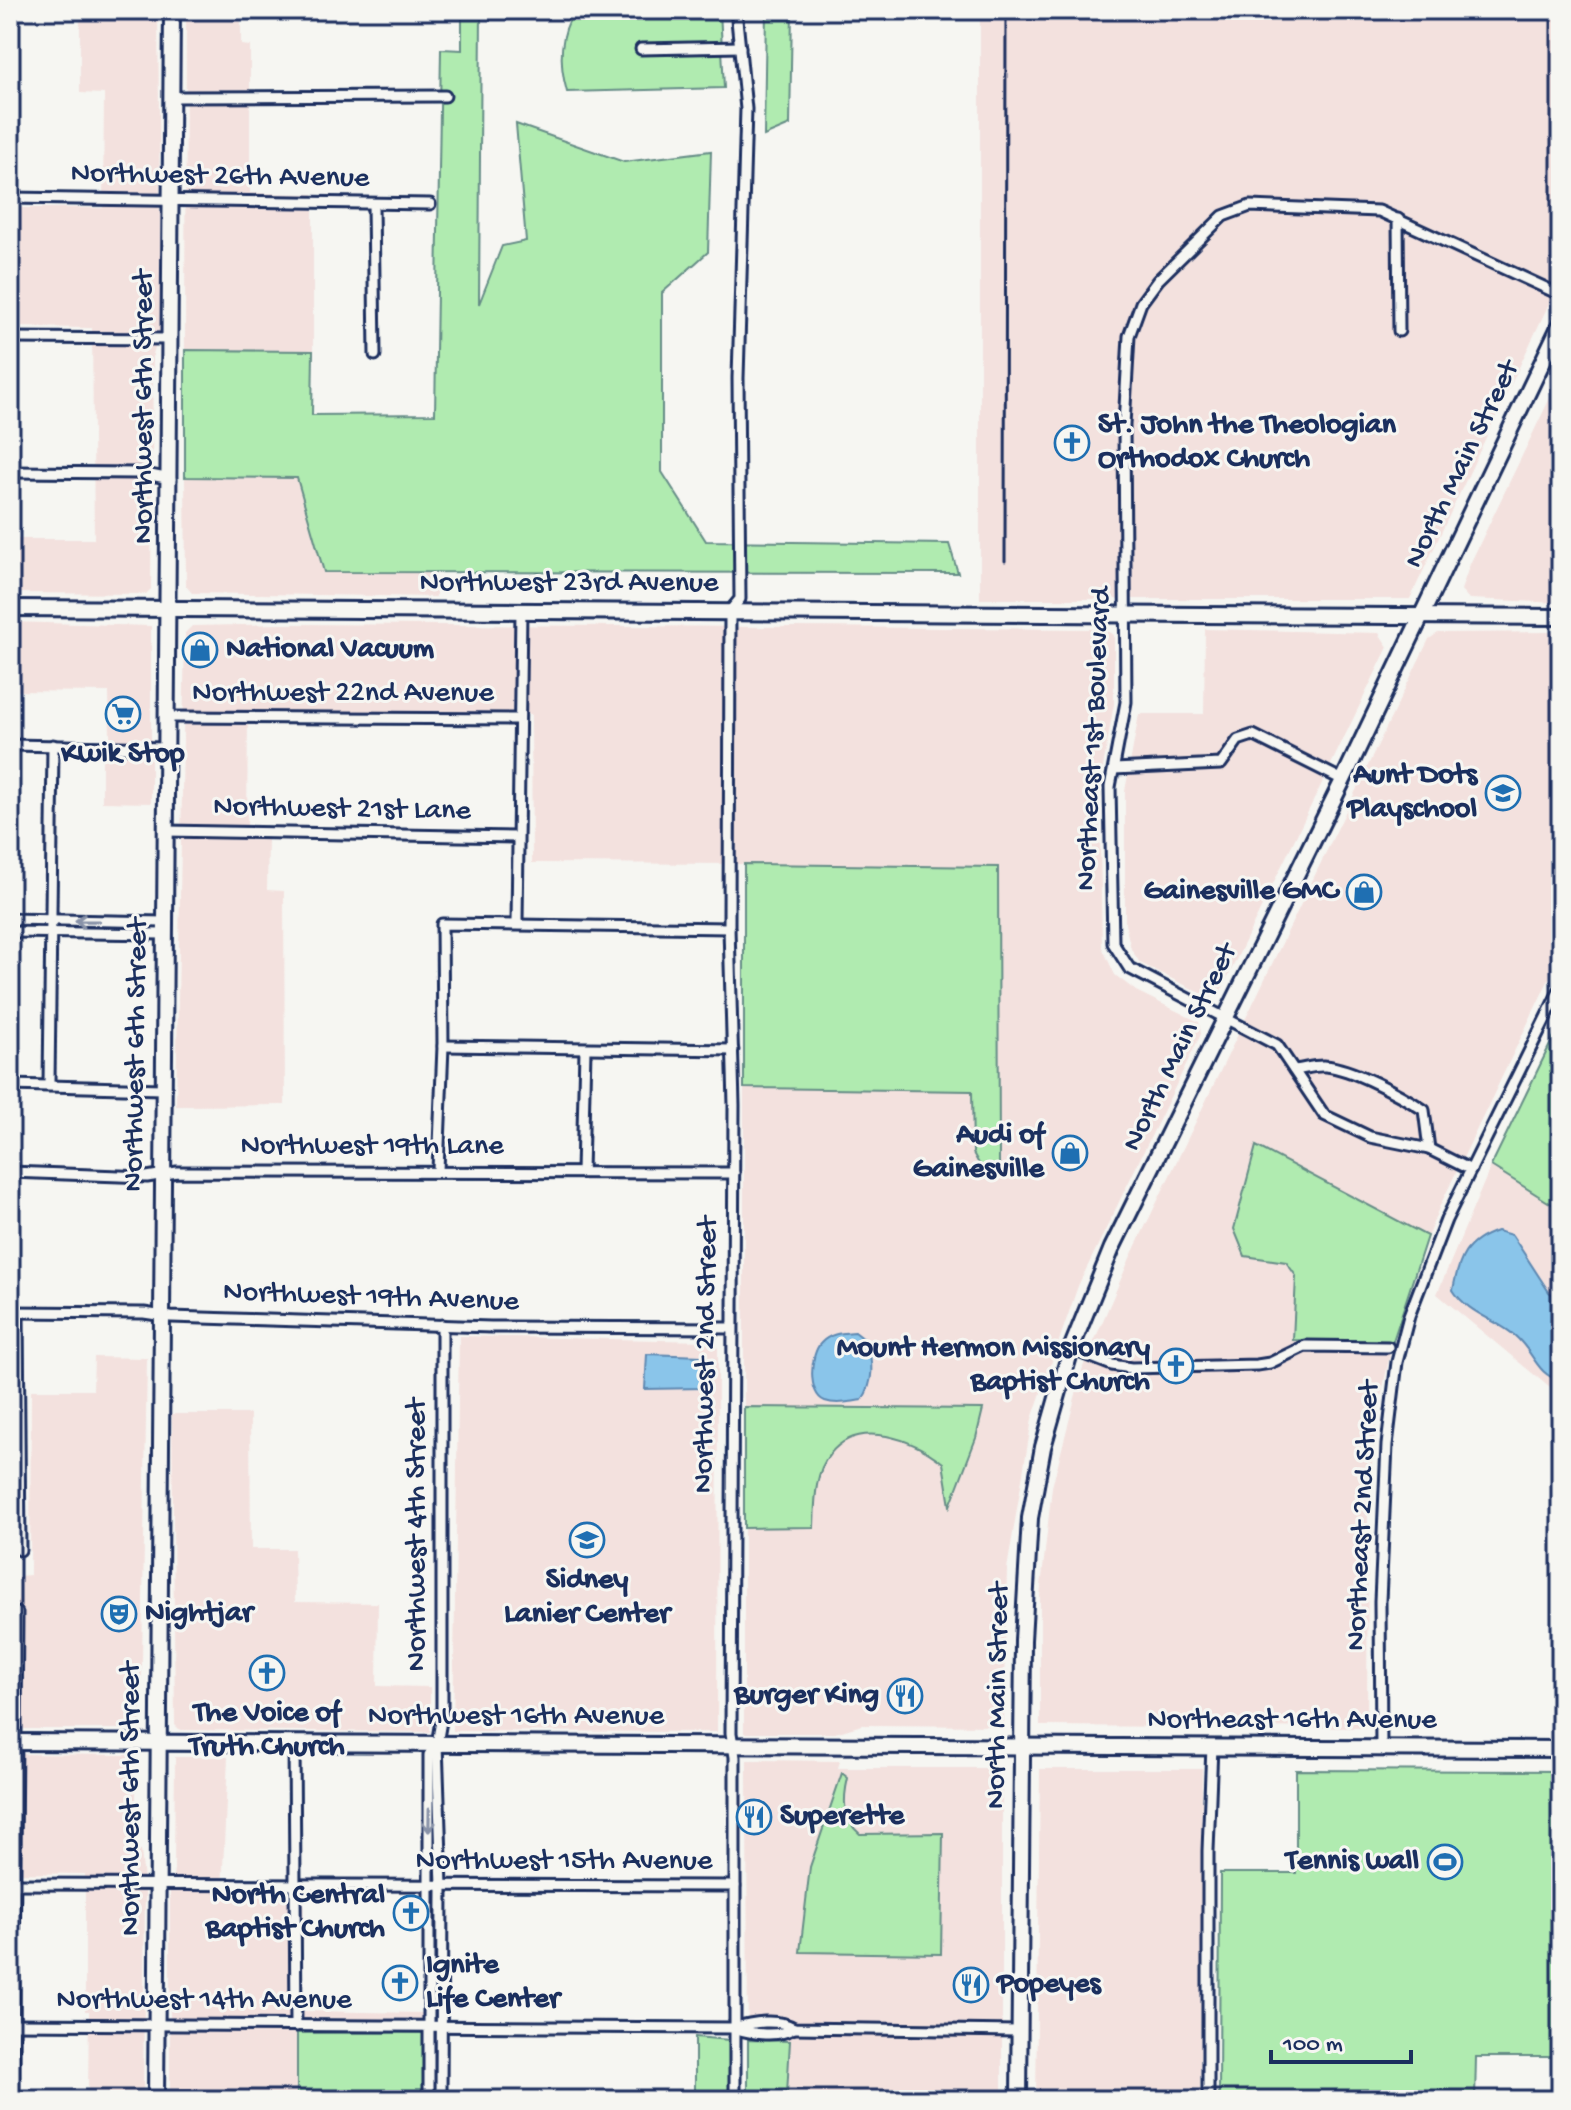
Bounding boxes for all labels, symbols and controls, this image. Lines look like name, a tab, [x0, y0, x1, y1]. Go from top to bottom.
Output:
street label: Northwest 26th Avenue	[70, 157, 370, 197]
street label: Northwest 6th Street	[128, 267, 163, 544]
street label: North Main Street	[1398, 353, 1530, 574]
place label: St. John the Theologian Orthodox Church	[1098, 409, 1397, 478]
church icon: St. John the Theologian Orthodox Church	[1053, 424, 1091, 462]
street label: Northwest 23rd Avenue	[419, 567, 719, 602]
street label: Northeast 1st Boulevard	[1070, 584, 1121, 892]
shop icon: National Vacuum	[181, 631, 219, 669]
place label: National Vacuum	[226, 633, 435, 668]
street label: Northwest 22nd Avenue	[192, 677, 494, 712]
supermarket icon: Kwik Stop	[104, 695, 142, 733]
place label: Kwik Stop	[60, 738, 185, 773]
place label: Aunt Dots Playschool	[1345, 759, 1479, 828]
school or university icon: Aunt Dots Playschool	[1484, 774, 1522, 812]
street label: Northwest 21st Lane	[213, 790, 472, 830]
shop icon: Gainesville GMC	[1345, 873, 1383, 911]
place label: Gainesville GMC	[1144, 875, 1341, 910]
one-way arrow	[74, 913, 101, 928]
street label: Northwest 6th Street	[117, 915, 157, 1192]
street label: North Main Street	[1116, 936, 1248, 1157]
place label: Audi of Gainesville	[913, 1119, 1047, 1188]
street label: Northwest 19th Lane	[240, 1130, 504, 1165]
shop icon: Audi of Gainesville	[1051, 1134, 1089, 1172]
street label: Northwest 2nd Street	[687, 1214, 727, 1494]
street label: Northwest 19th Avenue	[222, 1275, 520, 1321]
place label: Mount Hermon Missionary Baptist Church	[837, 1332, 1150, 1401]
church icon: Mount Hermon Missionary Baptist Church	[1157, 1347, 1195, 1385]
street label: Northeast 2nd Street	[1339, 1377, 1389, 1652]
street label: Northwest 4th Street	[401, 1396, 436, 1671]
school or university icon: Sidney Lanier Center	[568, 1521, 606, 1559]
place label: Sidney Lanier Center	[504, 1564, 673, 1633]
street label: North Main Street	[980, 1580, 1019, 1810]
theatre icon: Nightjar	[100, 1595, 138, 1633]
place label: Nightjar	[145, 1597, 256, 1632]
church icon: The Voice of Truth Church	[248, 1654, 286, 1692]
street label: Northwest 6th Street	[115, 1659, 150, 1936]
restaurant icon: Burger King	[886, 1677, 924, 1715]
place label: Burger King	[733, 1679, 879, 1714]
place label: The Voice of Truth Church	[187, 1697, 345, 1766]
street label: Northwest 16th Avenue	[368, 1700, 665, 1735]
street label: Northeast 16th Avenue	[1147, 1704, 1437, 1739]
restaurant icon: Superette	[735, 1798, 773, 1836]
place label: Superette	[780, 1800, 906, 1835]
one-way arrow	[421, 1806, 436, 1833]
sports icon: Tennis wall	[1426, 1843, 1464, 1881]
street label: Northwest 15th Avenue	[416, 1845, 713, 1880]
place label: Tennis wall	[1284, 1845, 1419, 1880]
place label: North Central Baptist Church	[205, 1879, 385, 1948]
church icon: North Central Baptist Church	[392, 1894, 430, 1932]
place label: Ignite Life Center	[426, 1949, 563, 2018]
church icon: Ignite Life Center	[381, 1964, 419, 2002]
restaurant icon: Popeyes	[952, 1966, 990, 2004]
place label: Popeyes	[995, 1968, 1103, 2003]
street label: Northwest 14th Avenue	[56, 1984, 352, 2019]
scale bar	[1271, 2014, 1411, 2064]
text: 100 m	[1282, 2031, 1343, 2060]

